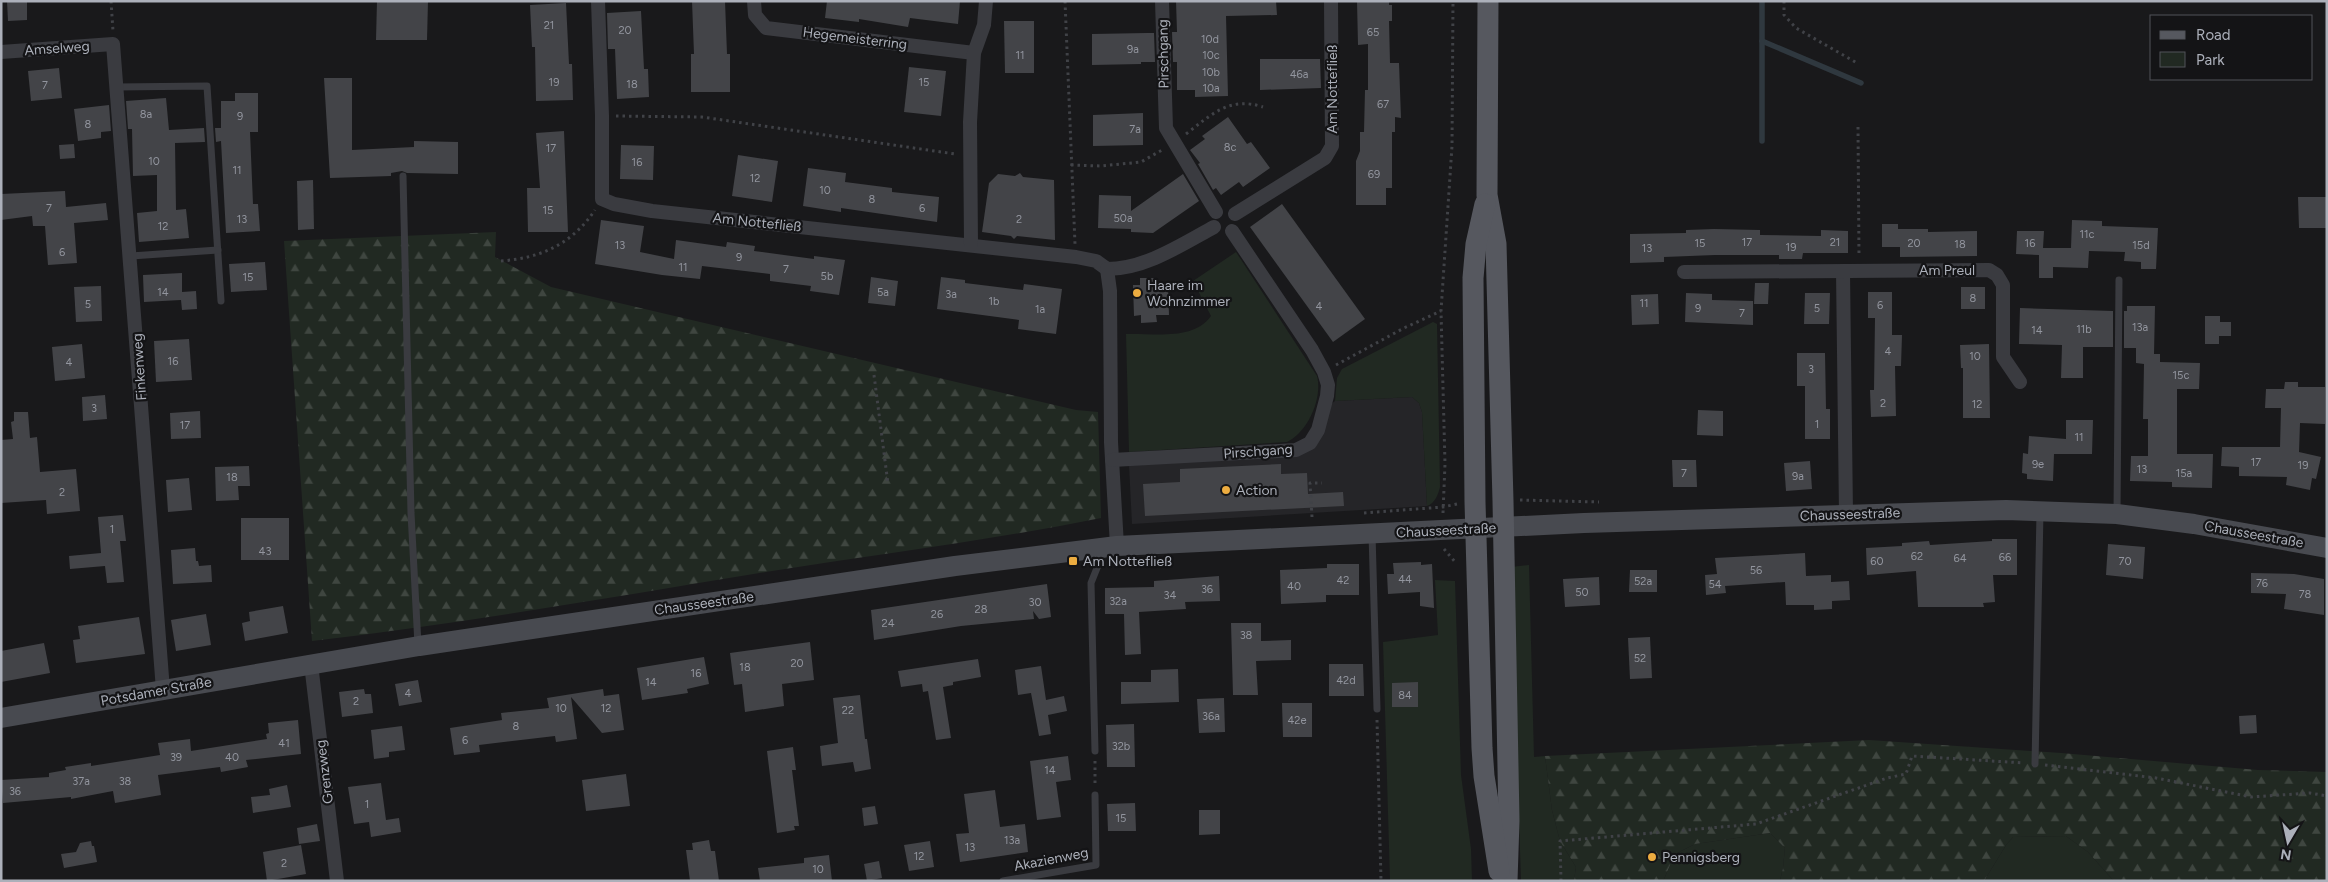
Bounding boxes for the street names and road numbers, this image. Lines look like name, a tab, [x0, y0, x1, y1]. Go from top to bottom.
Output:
street label: Pirschgang	[1154, 19, 1173, 89]
street label: Hegemeisterring	[802, 24, 908, 53]
street label: Amselweg	[24, 38, 90, 59]
street label: Am Nottefließ	[1324, 44, 1341, 134]
street label: Am Nottefließ	[712, 209, 802, 236]
street label: Am Preul	[1919, 262, 1975, 279]
street label: Finkenweg	[129, 333, 150, 401]
street label: Pirschgang	[1223, 441, 1293, 462]
street label: Chausseestraße	[1800, 504, 1901, 525]
street label: Chausseestraße	[2203, 517, 2305, 552]
street label: Chausseestraße	[1395, 519, 1497, 542]
street label: Chausseestraße	[653, 588, 755, 619]
street label: Potsdamer Straße	[99, 673, 213, 710]
street label: Grenzweg	[312, 739, 337, 805]
street label: Akazienweg	[1012, 844, 1090, 875]

